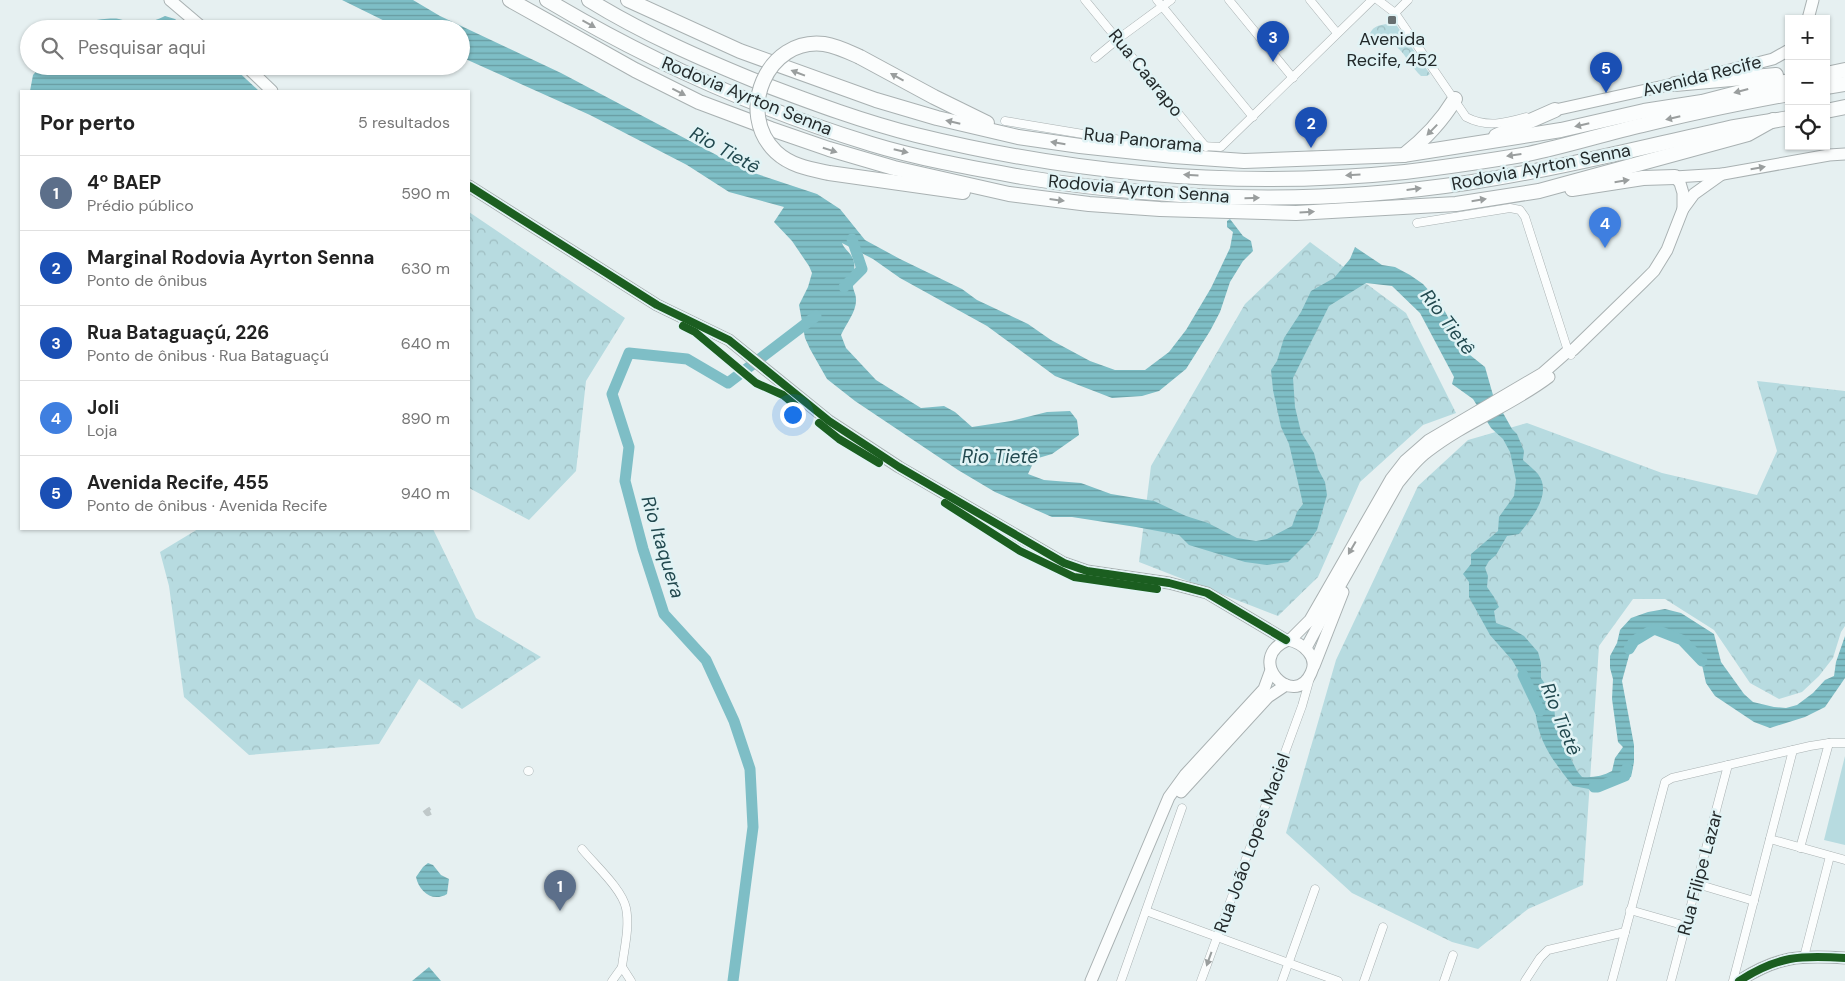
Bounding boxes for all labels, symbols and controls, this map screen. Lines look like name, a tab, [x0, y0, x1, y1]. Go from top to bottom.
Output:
marker: Avenida Recife, 452	[1386, 14, 1398, 26]
map controls	[1785, 15, 1830, 150]
button: +	[1785, 15, 1830, 60]
search box	[20, 20, 470, 75]
one-way arrow	[582, 20, 597, 28]
pin: 3	[1257, 21, 1289, 62]
street label: Rua Caarapo	[1103, 24, 1189, 122]
place label: Avenida Recife, 452	[1346, 27, 1438, 72]
icon: search	[38, 34, 66, 62]
text: Pesquisar aqui	[78, 35, 206, 60]
street label: Avenida Recife	[1640, 50, 1764, 102]
street label: Rodovia Ayrton Senna	[658, 51, 836, 141]
pin: 5	[1590, 52, 1622, 93]
button: −	[1785, 60, 1830, 105]
one-way arrow	[790, 69, 805, 77]
one-way arrow	[890, 73, 904, 81]
one-way arrow	[671, 88, 686, 96]
one-way arrow	[1734, 88, 1749, 96]
button: locate	[1785, 105, 1830, 150]
pin: 2	[1295, 107, 1327, 148]
text: Por perto	[40, 109, 135, 137]
text: 5 resultados	[358, 112, 450, 133]
one-way arrow	[1665, 114, 1680, 122]
one-way arrow	[946, 118, 961, 126]
water label: Rio Tietê	[686, 121, 765, 180]
one-way arrow	[1575, 121, 1590, 129]
street label: Rua Panorama	[1083, 122, 1203, 158]
one-way arrow	[1426, 124, 1438, 136]
one-way arrow	[1050, 138, 1066, 146]
street label: Rodovia Ayrton Senna	[1449, 138, 1633, 196]
one-way arrow	[823, 146, 838, 154]
one-way arrow	[893, 147, 908, 155]
one-way arrow	[1506, 152, 1522, 160]
one-way arrow	[1750, 163, 1766, 171]
street label: Rodovia Ayrton Senna	[1047, 169, 1231, 209]
text: 4º BAEP	[87, 170, 161, 195]
one-way arrow	[1183, 171, 1199, 179]
one-way arrow	[1345, 172, 1361, 180]
one-way arrow	[1614, 177, 1630, 185]
text: 1	[53, 183, 59, 204]
text: 590 m	[401, 183, 450, 204]
one-way arrow	[1406, 185, 1422, 193]
one-way arrow	[1244, 194, 1260, 202]
text: Prédio público	[87, 195, 194, 216]
one-way arrow	[1050, 196, 1066, 204]
one-way arrow	[1472, 196, 1488, 204]
pin: 4	[1589, 207, 1621, 248]
one-way arrow	[1299, 208, 1315, 216]
text: Marginal Rodovia Ayrton Senna	[87, 245, 374, 270]
text: 2	[51, 258, 61, 279]
text: 630 m	[401, 258, 450, 279]
text: Ponto de ônibus	[87, 270, 207, 291]
water label: Rio Tietê	[1415, 284, 1481, 360]
text: Rua Bataguaçú, 226	[87, 320, 269, 345]
text: 3	[51, 333, 61, 354]
text: 640 m	[401, 333, 450, 354]
text: Ponto de ônibus · Rua Bataguaçú	[87, 345, 329, 366]
text: Joli	[87, 395, 119, 420]
your location	[780, 402, 806, 428]
text: 4	[51, 408, 61, 429]
text: 890 m	[401, 408, 450, 429]
text: Loja	[87, 420, 117, 441]
water label: Rio Tietê	[962, 444, 1038, 469]
text: Avenida Recife, 455	[87, 470, 269, 495]
text: 5	[51, 483, 61, 504]
text: 940 m	[401, 483, 450, 504]
water label: Rio Itaquera	[636, 493, 690, 601]
text: Ponto de ônibus · Avenida Recife	[87, 495, 327, 516]
one-way arrow	[1347, 541, 1356, 554]
water label: Rio Tietê	[1535, 679, 1587, 759]
street label: Rua João Lopes Maciel	[1208, 750, 1296, 936]
street label: Rua Filipe Lazar	[1672, 808, 1728, 938]
pin: 1	[544, 870, 576, 911]
one-way arrow	[1205, 952, 1213, 967]

